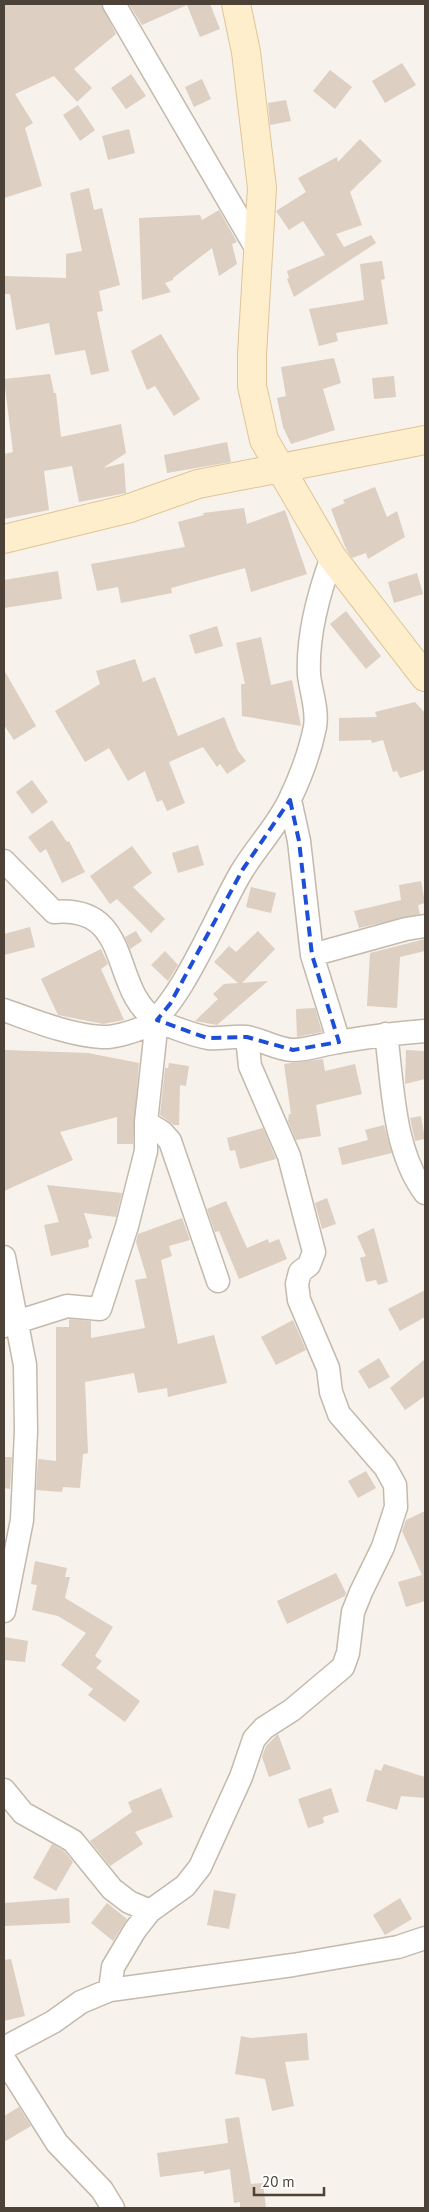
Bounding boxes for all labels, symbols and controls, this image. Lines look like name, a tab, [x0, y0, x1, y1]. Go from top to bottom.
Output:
scale bar	[254, 2164, 324, 2196]
text: 20 m	[262, 2172, 295, 2191]

